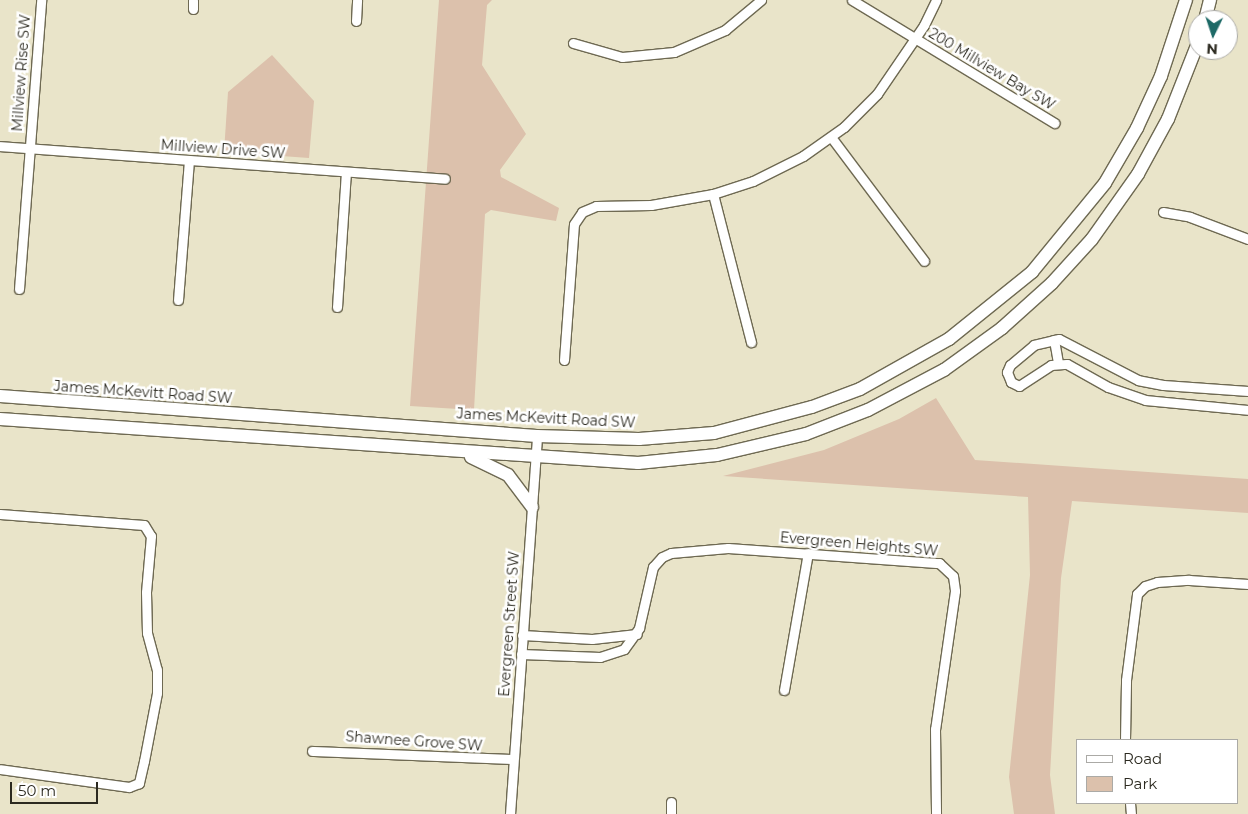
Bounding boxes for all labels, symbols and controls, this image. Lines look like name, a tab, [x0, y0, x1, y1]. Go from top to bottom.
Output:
north arrow	[1188, 10, 1238, 60]
street label: Millview Rise SW	[9, 14, 33, 132]
street label: 200 Millview Bay SW	[926, 25, 1058, 113]
text: N	[1206, 40, 1218, 58]
street label: Millview Drive SW	[160, 136, 286, 162]
street label: James McKevitt Road SW	[53, 377, 233, 407]
street label: James McKevitt Road SW	[456, 405, 636, 431]
street label: Evergreen Heights SW	[779, 529, 939, 559]
street label: Evergreen Street SW	[496, 551, 522, 697]
street label: Shawnee Grove SW	[345, 728, 483, 754]
legend	[1076, 739, 1238, 804]
text: Road	[1123, 749, 1162, 768]
scale bar	[12, 772, 100, 804]
text: Park	[1123, 774, 1157, 793]
text: 50 m	[18, 781, 56, 800]

